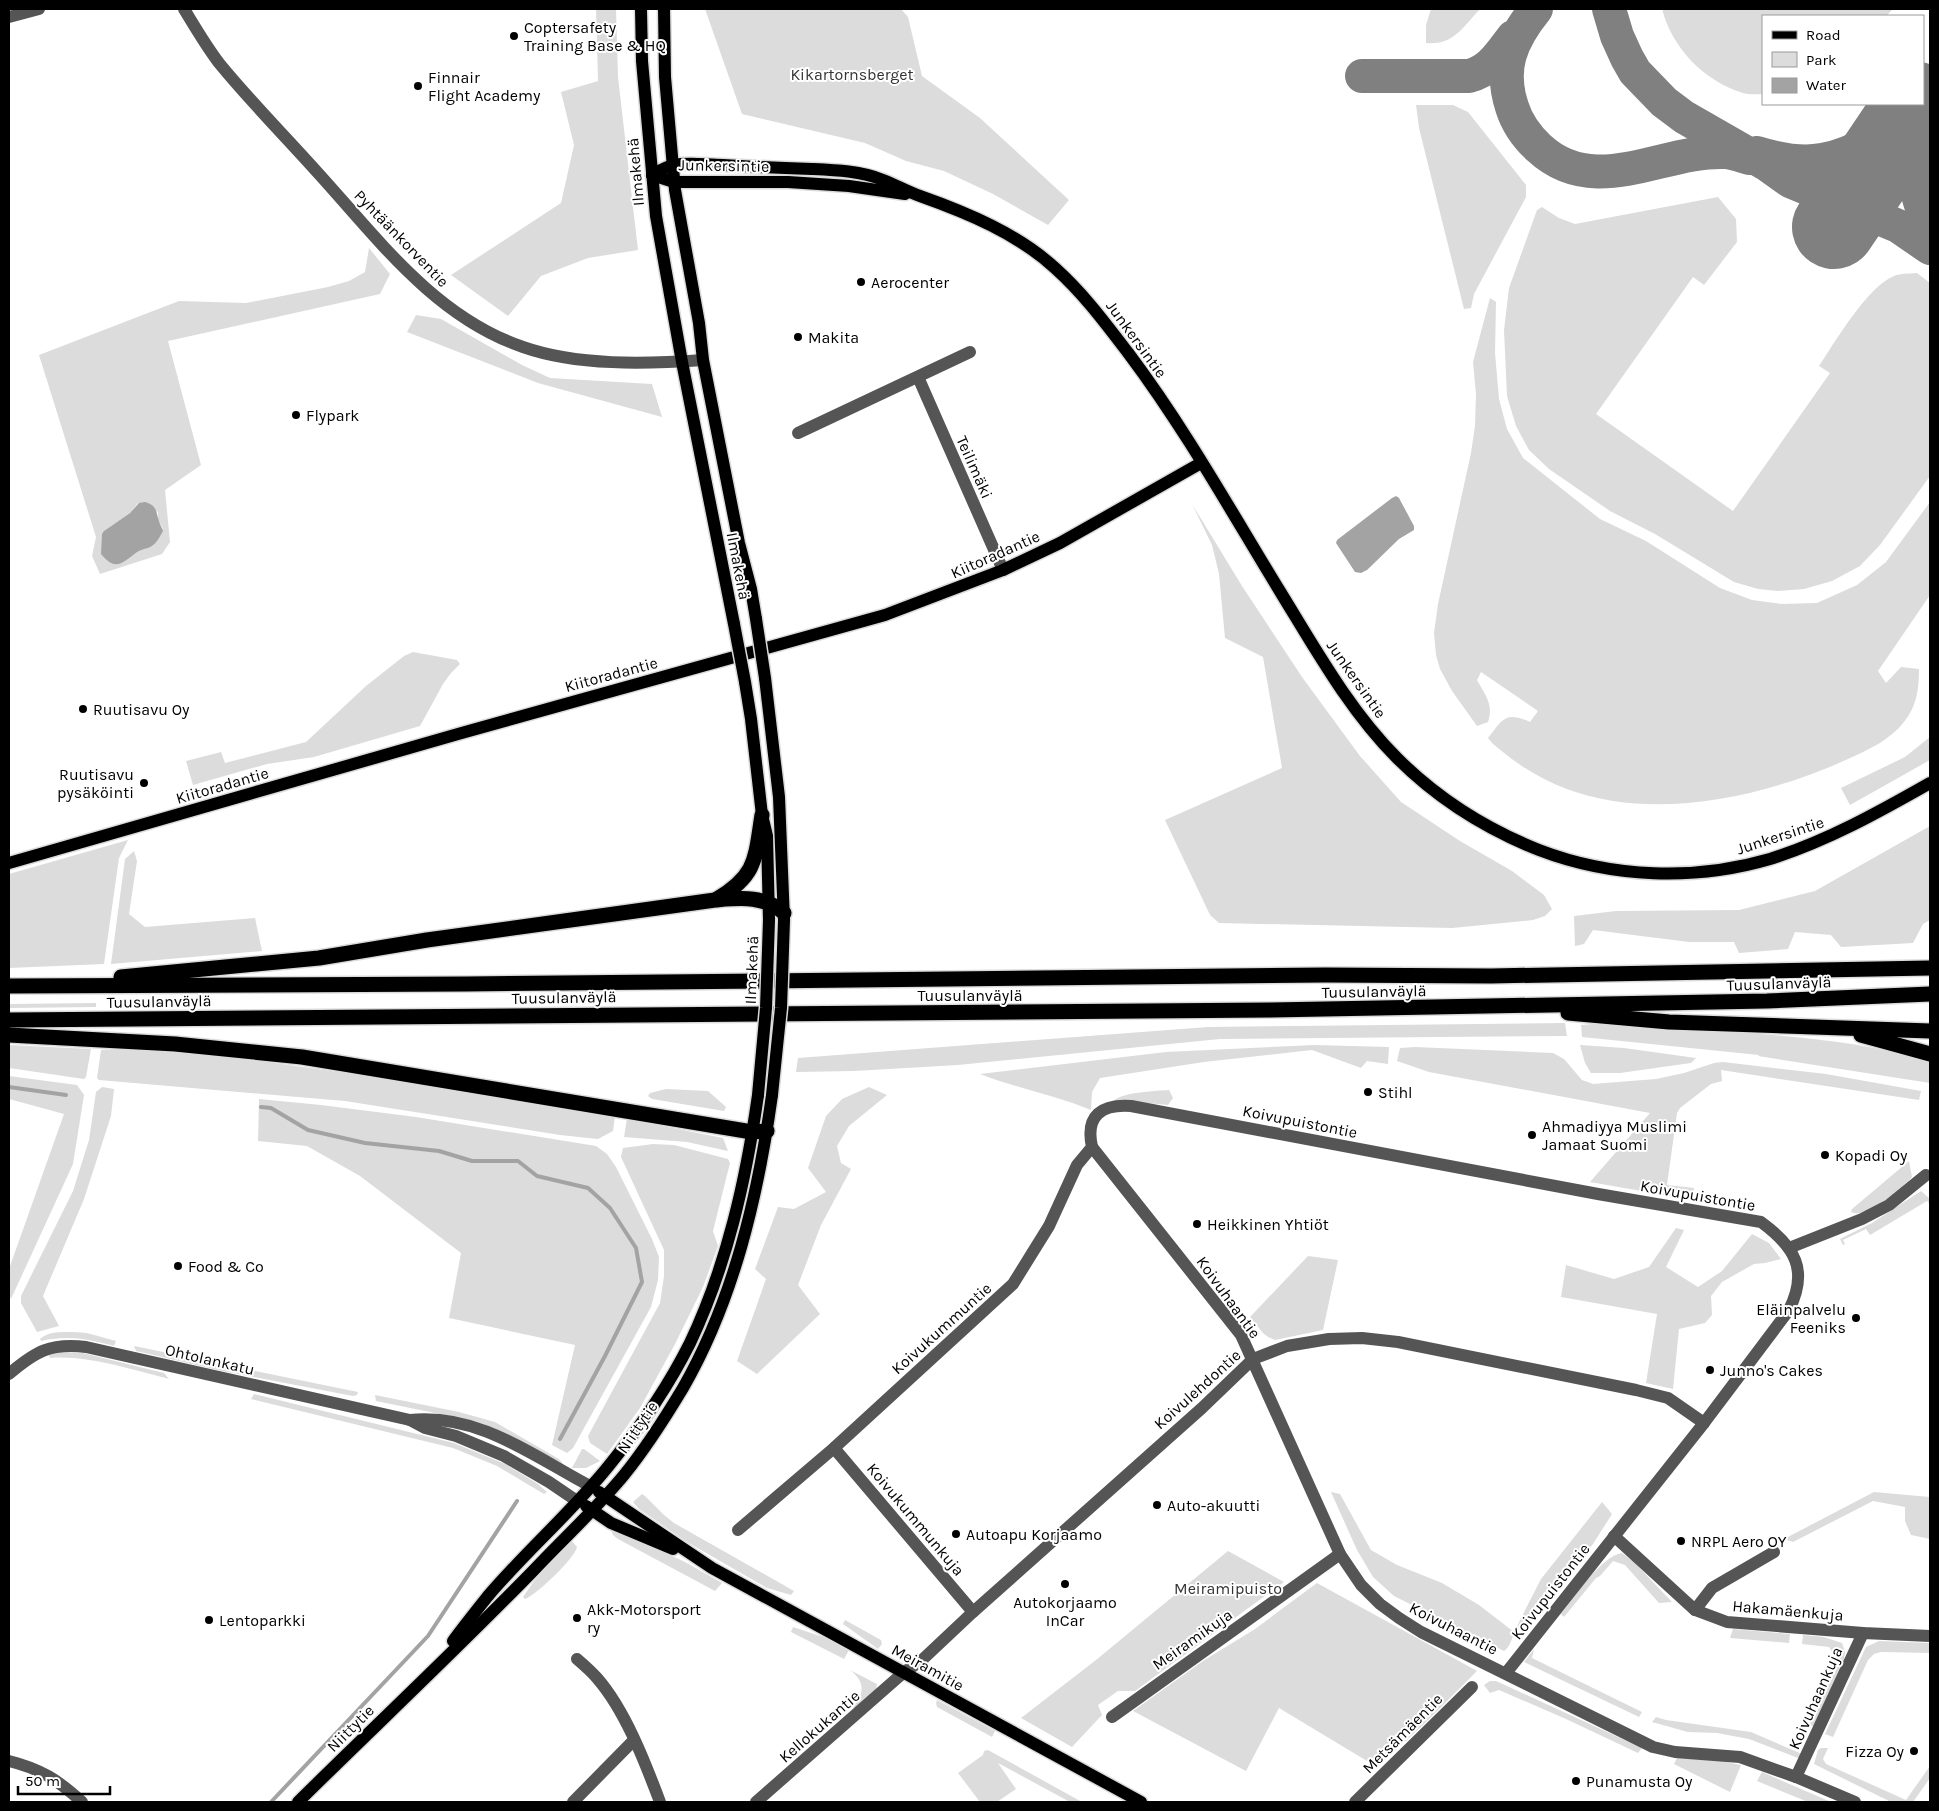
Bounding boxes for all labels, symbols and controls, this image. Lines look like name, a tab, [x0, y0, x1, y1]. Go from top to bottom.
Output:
legend	[1762, 15, 1924, 105]
place label: Coptersafety Training Base & HQ	[524, 18, 666, 55]
text: Road	[1806, 26, 1841, 44]
marker: Coptersafety Training Base & HQ	[508, 30, 520, 42]
text: Park	[1806, 51, 1836, 69]
park label: Kikartornsberget	[790, 65, 914, 84]
place label: Finnair Flight Academy	[428, 68, 541, 105]
text: Water	[1806, 76, 1847, 94]
marker: Finnair Flight Academy	[412, 80, 424, 92]
street label: Ilmakehä	[623, 137, 648, 207]
street label: Junkersintie	[679, 155, 769, 176]
street label: Pyhtäänkorventie	[350, 186, 453, 291]
place label: Aerocenter	[871, 273, 949, 292]
marker: Aerocenter	[855, 276, 867, 288]
street label: Junkersintie	[1102, 297, 1171, 382]
place label: Makita	[808, 328, 859, 347]
marker: Makita	[792, 331, 804, 343]
place label: Flypark	[306, 406, 359, 425]
marker: Flypark	[290, 409, 302, 421]
street label: Teilimäki	[952, 433, 997, 501]
street label: Kiitoradantie	[948, 526, 1043, 583]
street label: Ilmakehä	[723, 531, 754, 601]
street label: Junkersintie	[1323, 637, 1390, 722]
street label: Kiitoradantie	[563, 653, 660, 696]
place label: Ruutisavu Oy	[93, 700, 190, 719]
marker: Ruutisavu Oy	[77, 703, 89, 715]
street label: Kiitoradantie	[174, 763, 271, 808]
place label: Ruutisavu pysäköinti	[57, 765, 134, 802]
marker: Ruutisavu pysäköinti	[138, 777, 150, 789]
street label: Junkersintie	[1734, 812, 1826, 859]
street label: Ilmakehä	[741, 935, 762, 1005]
street label: Tuusulanväylä	[1726, 972, 1832, 995]
street label: Tuusulanväylä	[1321, 981, 1427, 1002]
street label: Tuusulanväylä	[918, 986, 1022, 1005]
street label: Tuusulanväylä	[511, 987, 617, 1008]
street label: Tuusulanväylä	[106, 991, 212, 1012]
place label: Stihl	[1378, 1083, 1413, 1102]
marker: Stihl	[1362, 1086, 1374, 1098]
street label: Koivupuistontie	[1241, 1101, 1359, 1142]
place label: Ahmadiyya Muslimi Jamaat Suomi	[1542, 1117, 1687, 1154]
marker: Ahmadiyya Muslimi Jamaat Suomi	[1526, 1129, 1538, 1141]
place label: Kopadi Oy	[1835, 1146, 1908, 1165]
marker: Kopadi Oy	[1819, 1149, 1831, 1161]
street label: Koivupuistontie	[1639, 1176, 1757, 1215]
place label: Heikkinen Yhtiöt	[1207, 1215, 1329, 1234]
marker: Heikkinen Yhtiöt	[1191, 1218, 1203, 1230]
street label: Koivuhaantie	[1192, 1253, 1265, 1342]
place label: Food & Co	[188, 1257, 264, 1276]
marker: Food & Co	[172, 1260, 184, 1272]
street label: Koivukummuntie	[887, 1279, 995, 1378]
place label: Eläinpalvelu Feeniks	[1756, 1300, 1846, 1337]
marker: Eläinpalvelu Feeniks	[1850, 1312, 1862, 1324]
street label: Ohtolankatu	[163, 1340, 256, 1379]
street label: Koivulehdontie	[1150, 1345, 1245, 1433]
place label: Junno's Cakes	[1720, 1361, 1823, 1380]
marker: Junno's Cakes	[1704, 1364, 1716, 1376]
street label: Niittytie	[613, 1398, 662, 1457]
street label: Koivukummunkuja	[863, 1459, 968, 1580]
place label: Auto-akuutti	[1167, 1496, 1260, 1515]
marker: Auto-akuutti	[1151, 1499, 1163, 1511]
place label: Autoapu Korjaamo	[966, 1525, 1102, 1544]
marker: Autoapu Korjaamo	[950, 1528, 962, 1540]
place label: NRPL Aero OY	[1691, 1532, 1787, 1551]
marker: NRPL Aero OY	[1675, 1535, 1687, 1547]
street label: Koivupuistontie	[1507, 1540, 1594, 1643]
marker: Autokorjaamo InCar	[1059, 1578, 1071, 1590]
park label: Meiramipuisto	[1174, 1579, 1282, 1598]
place label: Autokorjaamo InCar	[1013, 1593, 1117, 1630]
street label: Hakamäenkuja	[1732, 1596, 1844, 1625]
street label: Koivuhaantie	[1406, 1598, 1501, 1659]
place label: Akk-Motorsport ry	[587, 1600, 701, 1637]
street label: Meiramikuja	[1149, 1605, 1236, 1674]
place label: Lentoparkki	[219, 1611, 306, 1630]
marker: Akk-Motorsport ry	[571, 1612, 583, 1624]
marker: Lentoparkki	[203, 1614, 215, 1626]
street label: Meiramitie	[888, 1640, 967, 1695]
street label: Koivuhaankuja	[1784, 1644, 1847, 1753]
street label: Kellokukantie	[775, 1686, 864, 1767]
street label: Metsämäentie	[1358, 1689, 1446, 1777]
street label: Niittytie	[323, 1701, 378, 1756]
place label: Fizza Oy	[1845, 1742, 1905, 1761]
marker: Fizza Oy	[1908, 1745, 1920, 1757]
scale bar	[18, 1764, 110, 1796]
text: 50 m	[25, 1772, 60, 1790]
place label: Punamusta Oy	[1586, 1772, 1693, 1791]
marker: Punamusta Oy	[1570, 1775, 1582, 1787]

